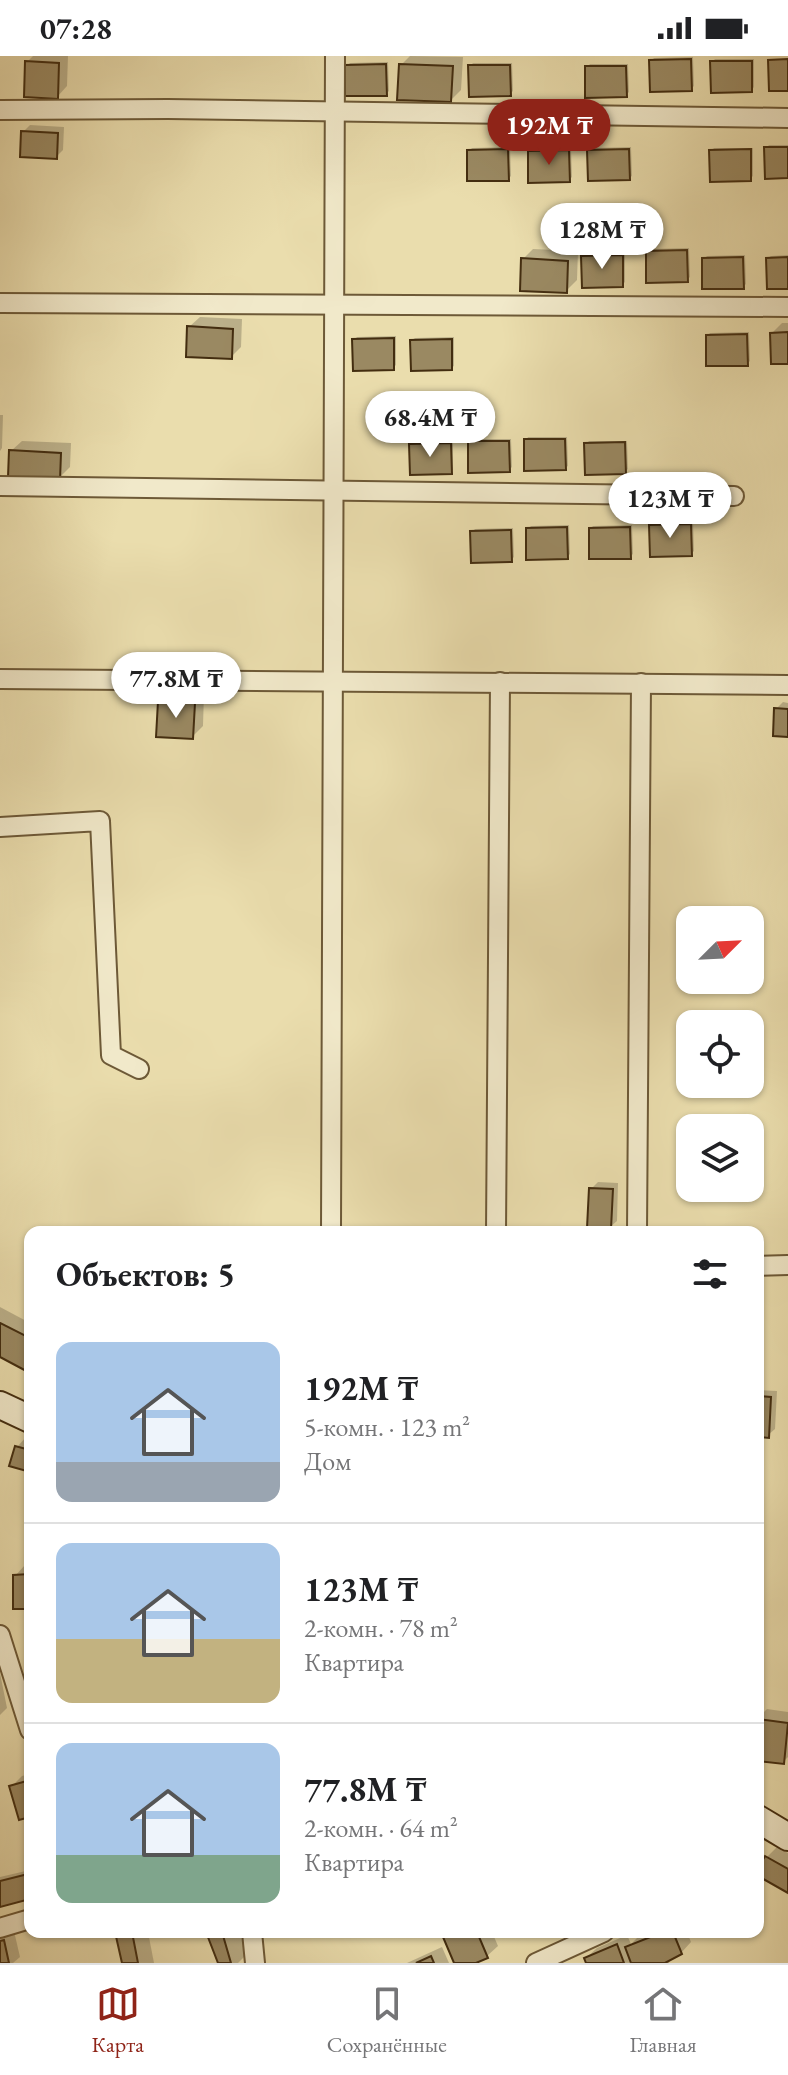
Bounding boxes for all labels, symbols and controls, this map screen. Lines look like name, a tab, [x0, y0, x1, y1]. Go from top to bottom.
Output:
text: 07:28	[40, 9, 112, 48]
pin: 192M ₸	[484, 99, 614, 167]
text: 192M ₸	[505, 108, 593, 142]
pin: 128M ₸	[537, 203, 667, 271]
text: 128M ₸	[558, 212, 646, 246]
pin: 68.4M ₸	[356, 391, 504, 459]
text: 68.4M ₸	[383, 400, 477, 434]
pin: 123M ₸	[605, 472, 735, 540]
text: 123M ₸	[626, 481, 714, 515]
pin: 77.8M ₸	[102, 652, 250, 720]
text: 77.8M ₸	[129, 661, 223, 695]
north arrow	[676, 906, 764, 994]
map controls	[676, 906, 764, 1202]
button: locate	[676, 1010, 764, 1098]
button: layers	[676, 1114, 764, 1202]
text: Объектов: 5	[56, 1252, 235, 1296]
icon: filters	[688, 1252, 732, 1296]
text: 192M ₸	[304, 1366, 418, 1410]
icon: home	[120, 1374, 216, 1470]
text: 5-комн. · 123 m²	[304, 1410, 470, 1444]
text: Дом	[304, 1444, 351, 1478]
text: 123M ₸	[304, 1567, 418, 1611]
icon: home	[120, 1575, 216, 1671]
text: 2-комн. · 78 m²	[304, 1611, 458, 1645]
text: Квартира	[304, 1645, 404, 1679]
text: 77.8M ₸	[304, 1767, 426, 1811]
icon: home	[120, 1775, 216, 1871]
text: 2-комн. · 64 m²	[304, 1811, 458, 1845]
text: Квартира	[304, 1845, 404, 1879]
tab: Карта	[91, 1982, 144, 2059]
tab: Сохранённые	[327, 1982, 447, 2059]
tab: Главная	[630, 1982, 697, 2059]

